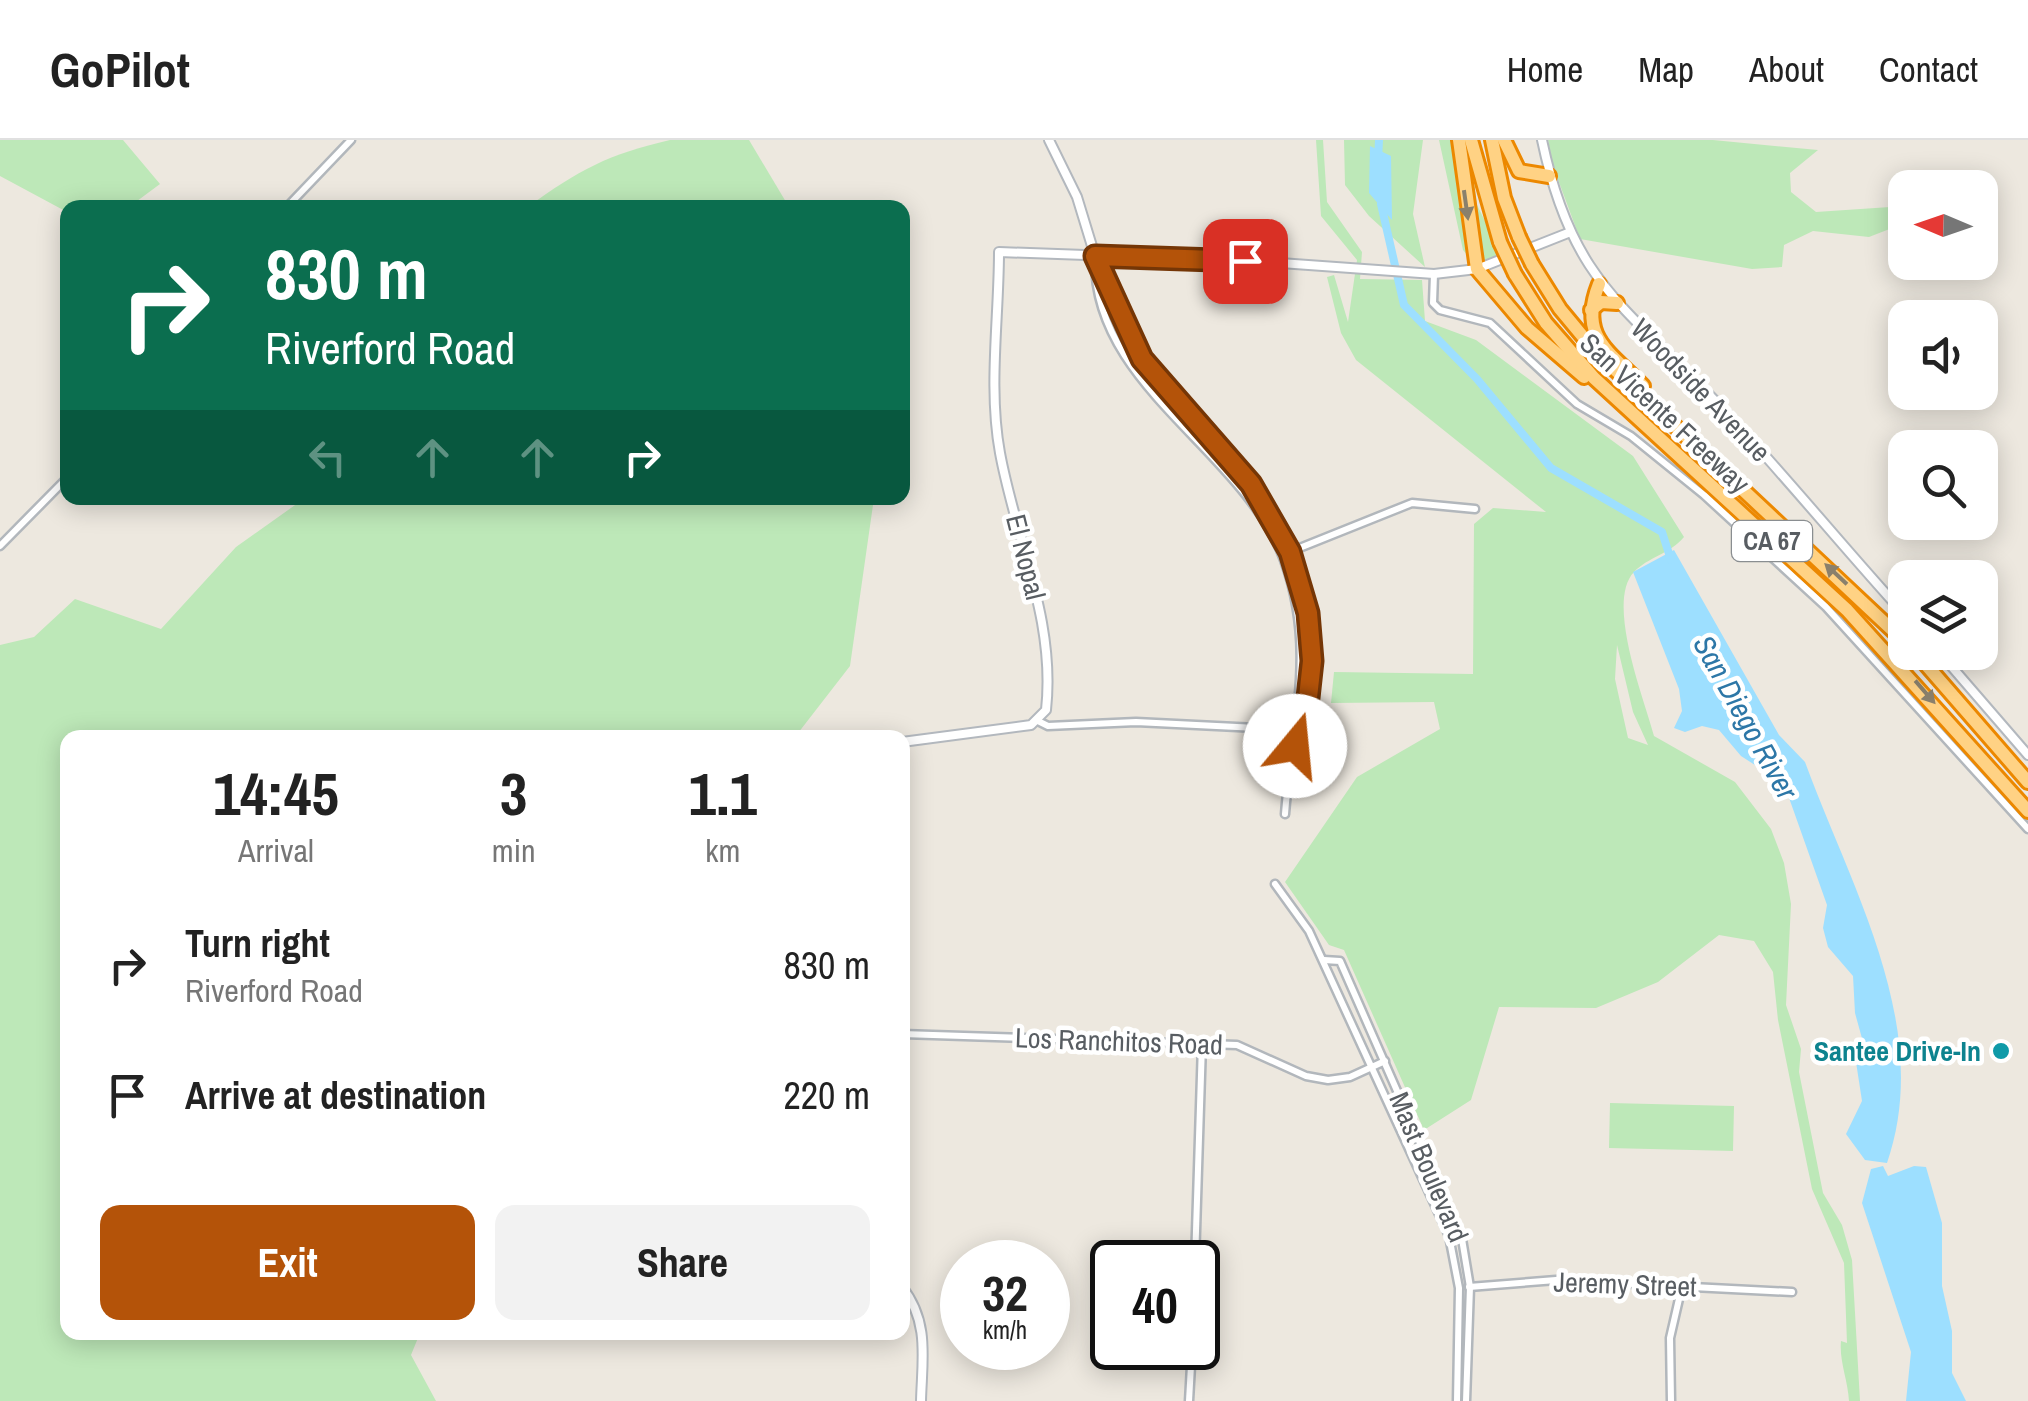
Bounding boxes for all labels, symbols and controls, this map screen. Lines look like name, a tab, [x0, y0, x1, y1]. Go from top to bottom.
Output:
text: GoPilot	[50, 37, 190, 102]
text: Home	[1507, 46, 1583, 93]
text: Map	[1638, 46, 1694, 93]
text: About	[1749, 46, 1824, 93]
text: Contact	[1879, 46, 1978, 93]
north arrow	[1888, 170, 1998, 280]
map controls	[1888, 170, 1998, 670]
one-way arrow	[1458, 189, 1474, 221]
pin	[1203, 219, 1288, 304]
text: 830 m	[265, 227, 428, 321]
icon: arrive	[1218, 234, 1273, 289]
icon: right	[100, 240, 230, 370]
button: sound	[1888, 300, 1998, 410]
street label: Woodside Avenue	[1623, 310, 1779, 470]
text: Riverford Road	[265, 317, 515, 378]
street label: San Vicente Freeway	[1572, 324, 1758, 502]
icon: left	[300, 430, 355, 485]
icon: ahead	[405, 430, 460, 485]
icon: ahead	[510, 430, 565, 485]
icon: right	[615, 430, 670, 485]
button: search	[1888, 430, 1998, 540]
street label: El Nopal	[997, 510, 1055, 604]
road number: CA 67	[1732, 521, 1812, 561]
button: layers	[1888, 560, 1998, 670]
one-way arrow	[1824, 563, 1848, 586]
water label: San Diego River	[1684, 628, 1808, 807]
one-way arrow	[1913, 679, 1935, 704]
position arrow	[1243, 694, 1347, 798]
text: 14:45	[213, 753, 339, 834]
text: 3	[500, 753, 527, 834]
text: 1.1	[689, 753, 757, 834]
text: Arrival	[238, 829, 314, 872]
text: min	[492, 829, 536, 872]
text: km	[705, 829, 740, 872]
text: Turn right	[185, 918, 330, 969]
icon: right	[100, 938, 155, 993]
text: 830 m	[783, 940, 870, 991]
text: Riverford Road	[185, 969, 363, 1012]
street label: Los Ranchitos Road	[1014, 1018, 1224, 1064]
place label: Santee Drive-In	[1814, 1032, 1981, 1070]
marker: Santee Drive-In	[1990, 1040, 2012, 1062]
icon: arrive	[100, 1068, 155, 1123]
text: Arrive at destination	[185, 1070, 486, 1121]
text: 220 m	[783, 1070, 870, 1121]
street label: Mast Boulevard	[1380, 1086, 1478, 1248]
button: Exit	[100, 1205, 475, 1320]
button: Share	[495, 1205, 870, 1320]
speed limit sign: 40	[1090, 1240, 1220, 1370]
text: 32	[982, 1259, 1028, 1327]
street label: Jeremy Street	[1553, 1263, 1697, 1305]
text: km/h	[983, 1313, 1027, 1347]

